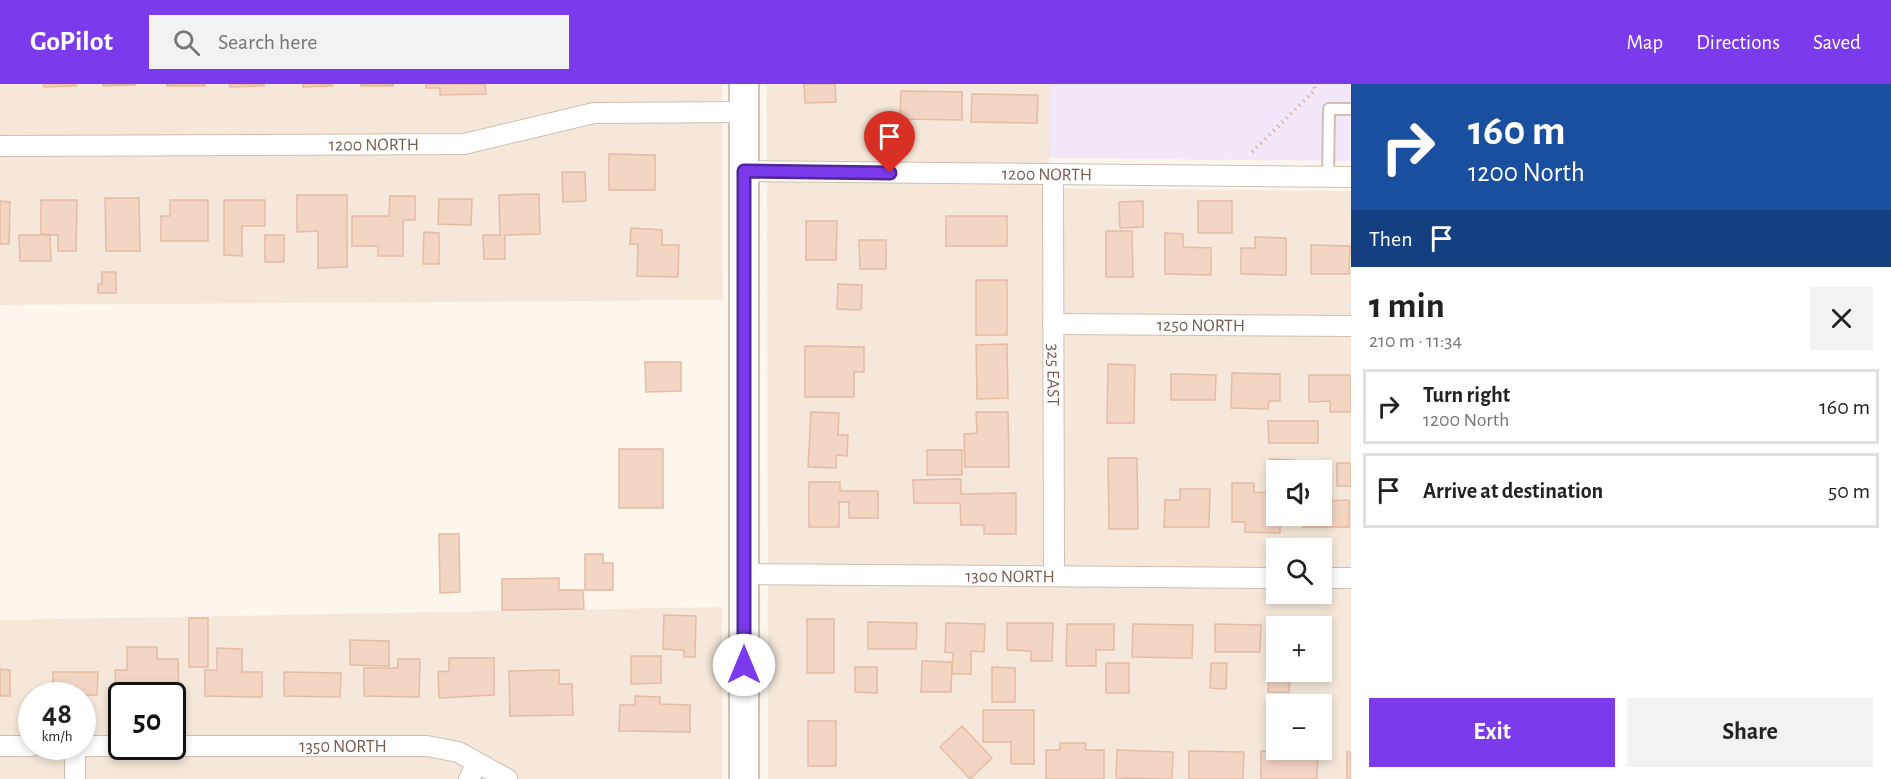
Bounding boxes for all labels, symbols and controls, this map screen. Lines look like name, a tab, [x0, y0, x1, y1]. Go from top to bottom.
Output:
search box	[149, 15, 569, 69]
icon: search	[170, 26, 203, 59]
text: GoPilot	[30, 28, 113, 56]
text: Search here	[218, 31, 318, 53]
text: Map	[1627, 32, 1663, 53]
text: Directions	[1696, 32, 1780, 53]
text: Saved	[1813, 32, 1861, 53]
icon: right	[1369, 108, 1447, 186]
text: 160 m	[1468, 110, 1566, 152]
pin	[864, 111, 915, 173]
icon: arrive	[873, 120, 906, 153]
street label: 1200 NORTH	[329, 136, 419, 155]
text: 1200 North	[1468, 159, 1585, 186]
street label: 1200 NORTH	[1002, 166, 1092, 184]
icon: arrive	[1425, 222, 1458, 255]
text: Then	[1369, 228, 1413, 250]
button: close	[1810, 287, 1873, 350]
text: 1 min	[1369, 288, 1445, 324]
street label: 1250 NORTH	[1157, 317, 1245, 335]
text: 210 m · 11:34	[1369, 331, 1462, 351]
street label: 325 EAST	[1043, 344, 1062, 406]
text: Turn right	[1423, 384, 1510, 406]
icon: right	[1372, 390, 1405, 423]
text: 160 m	[1819, 396, 1870, 418]
text: 1200 North	[1423, 410, 1510, 430]
map controls	[1266, 460, 1332, 760]
button: sound	[1266, 460, 1332, 526]
icon: arrive	[1372, 474, 1405, 507]
text: Arrive at destination	[1423, 480, 1603, 502]
text: 50 m	[1828, 480, 1870, 502]
button: search	[1266, 538, 1332, 604]
street label: 1300 NORTH	[965, 568, 1055, 586]
button: +	[1266, 616, 1332, 682]
position arrow	[712, 633, 776, 697]
speed limit sign: 50	[108, 682, 186, 760]
button: −	[1266, 694, 1332, 760]
button: Exit	[1369, 698, 1615, 767]
button: Share	[1627, 698, 1873, 767]
text: 48	[42, 699, 72, 729]
text: km/h	[42, 729, 72, 744]
street label: 1350 NORTH	[299, 738, 387, 756]

